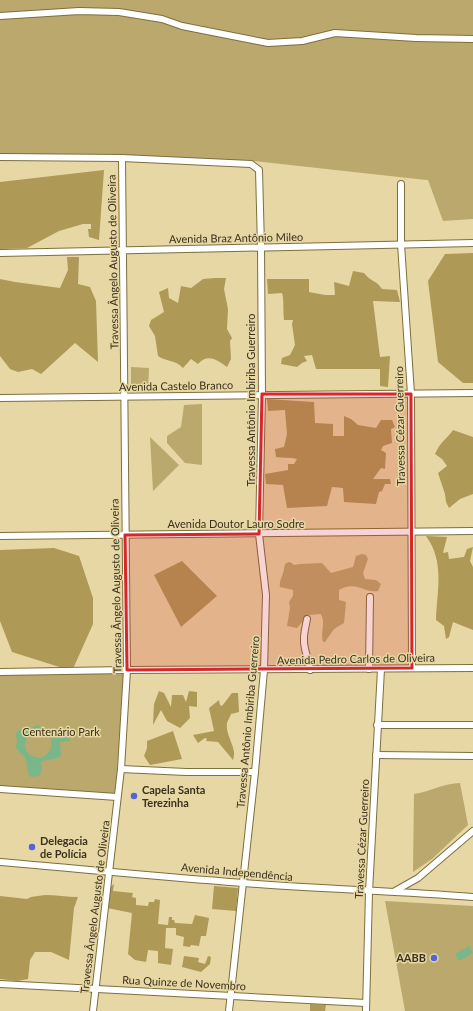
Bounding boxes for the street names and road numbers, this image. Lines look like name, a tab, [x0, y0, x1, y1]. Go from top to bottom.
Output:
street label: Travessa Ângelo Augusto de Oliveira	[104, 175, 121, 349]
street label: Avenida Braz Antônio Mileo	[169, 230, 303, 245]
street label: Travessa Antônio Imbiriba Guerreiro	[244, 314, 257, 486]
street label: Travessa Cézar Guerreiro	[392, 366, 407, 486]
street label: Avenida Castelo Branco	[119, 378, 233, 393]
street label: Travessa Ângelo Augusto de Oliveira	[107, 499, 124, 673]
street label: Avenida Doutor Lauro Sodre	[168, 517, 305, 530]
street label: Travessa Antônio Imbiriba Guerreiro	[233, 635, 262, 809]
street label: Avenida Pedro Carlos de Oliveira	[277, 651, 435, 666]
street label: Travessa Cézar Guerreiro	[352, 779, 371, 899]
street label: Travessa Ângelo Augusto de Oliveira	[77, 819, 112, 994]
street label: Avenida Independência	[181, 860, 294, 883]
street label: Rua Quinze de Novembro	[122, 973, 246, 992]

